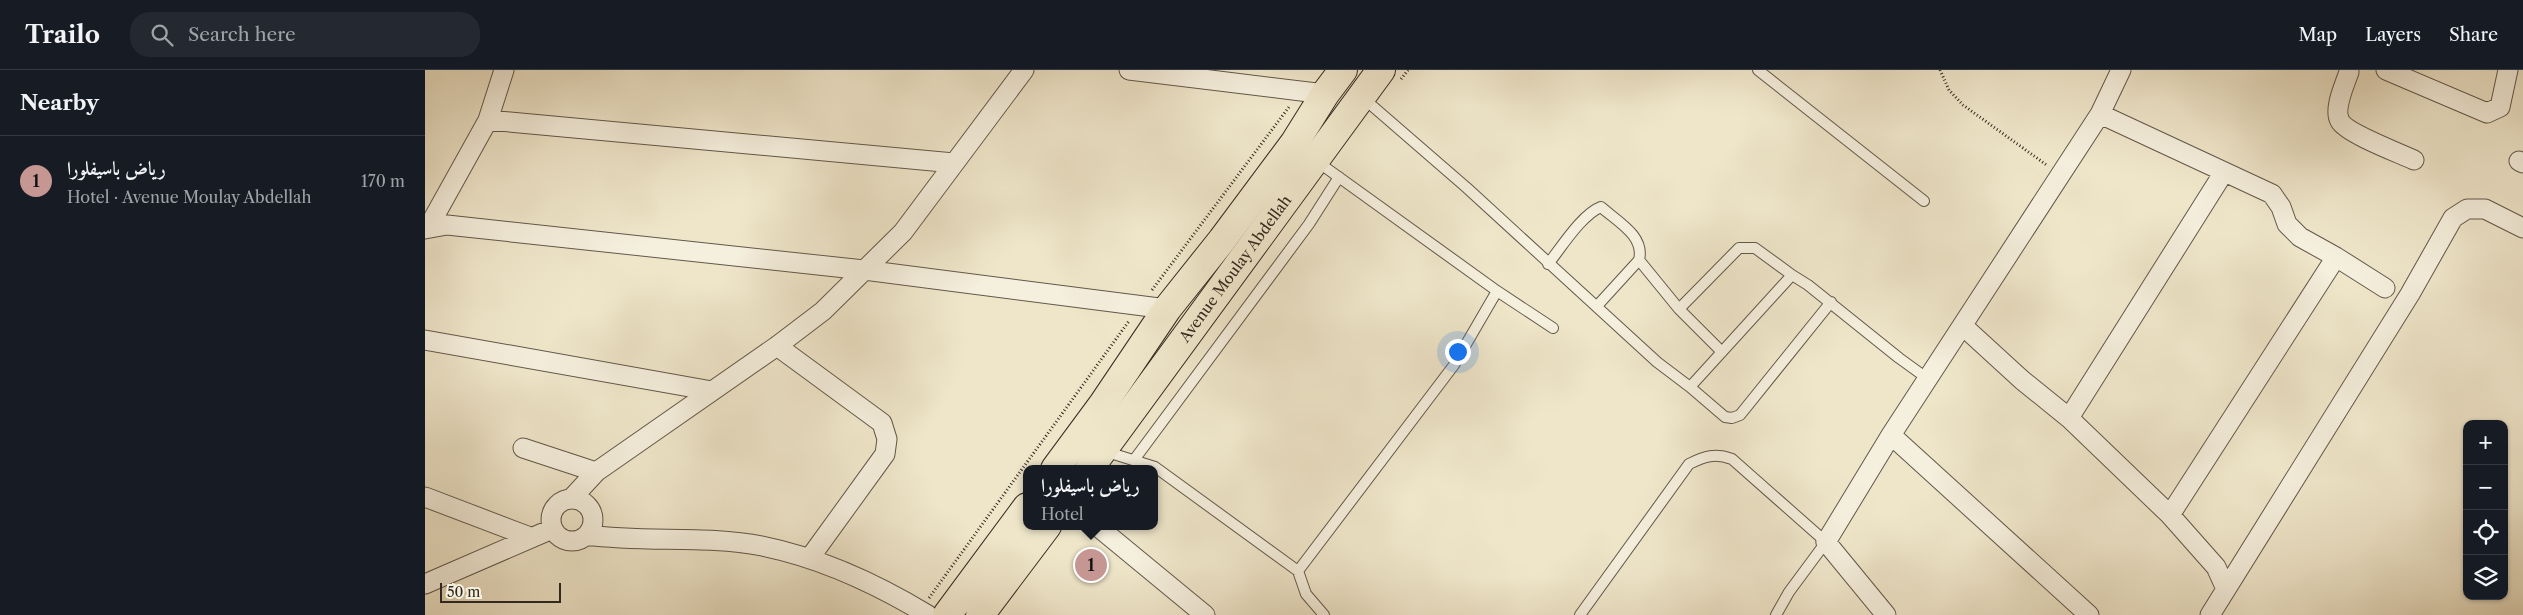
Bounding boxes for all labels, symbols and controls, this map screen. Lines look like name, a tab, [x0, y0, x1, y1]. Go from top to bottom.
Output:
search box	[130, 12, 480, 57]
text: Trailo	[25, 20, 100, 49]
icon: search	[148, 21, 176, 49]
text: Search here	[188, 23, 296, 46]
text: Map	[2299, 24, 2337, 46]
text: Layers	[2365, 24, 2421, 46]
text: Share	[2449, 24, 2498, 46]
text: Nearby	[20, 90, 99, 115]
text: رياض باسيفلورا	[67, 157, 166, 180]
text: 1	[32, 171, 40, 191]
text: 170 m	[361, 171, 405, 191]
text: Hotel · Avenue Moulay Abdellah	[67, 187, 311, 207]
street label: Avenue Moulay Abdellah	[1174, 191, 1296, 347]
your location	[1445, 339, 1471, 365]
map controls	[2463, 420, 2508, 600]
button: +	[2463, 420, 2508, 465]
popup	[1023, 465, 1158, 530]
button: −	[2463, 465, 2508, 510]
text: رياض باسيفلورا	[1041, 474, 1140, 497]
text: Hotel	[1041, 504, 1084, 524]
button: locate	[2463, 510, 2508, 555]
pin: 1	[1075, 546, 1107, 584]
button: layers	[2463, 555, 2508, 600]
scale bar	[440, 580, 561, 603]
text: 50 m	[447, 583, 480, 601]

